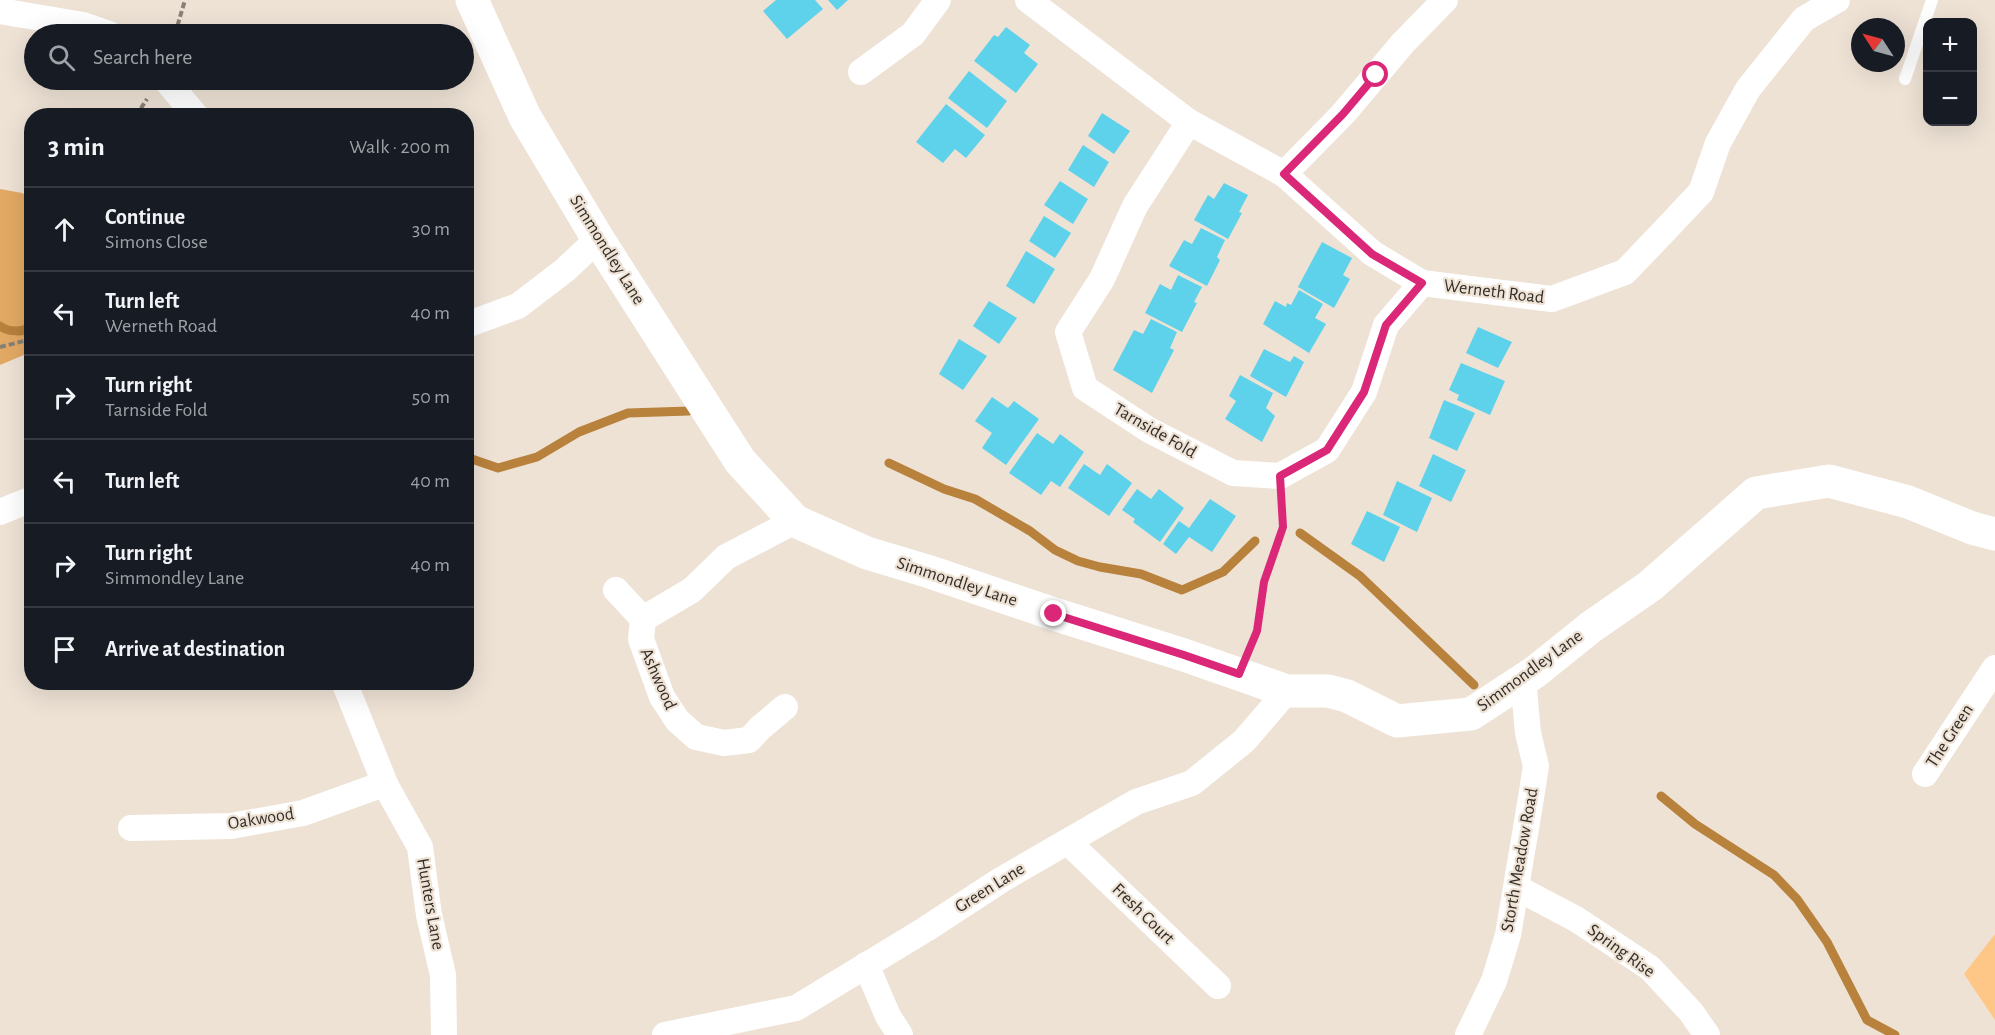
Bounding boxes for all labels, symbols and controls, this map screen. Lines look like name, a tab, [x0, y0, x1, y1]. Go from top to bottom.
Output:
north arrow	[1851, 18, 1905, 72]
map controls	[1923, 18, 1977, 126]
button: +	[1923, 18, 1977, 72]
search box	[24, 24, 474, 90]
icon: search	[45, 41, 78, 74]
text: Search here	[93, 46, 192, 68]
route start	[1362, 61, 1388, 87]
button: −	[1923, 72, 1977, 126]
text: 3 min	[48, 134, 105, 160]
text: Walk · 200 m	[349, 137, 450, 157]
street label: Simmondley Lane	[566, 192, 648, 308]
text: Continue	[105, 206, 185, 228]
icon: ahead	[48, 213, 81, 246]
text: 30 m	[412, 219, 450, 239]
text: Simons Close	[105, 232, 208, 252]
street label: Werneth Road	[1443, 277, 1545, 307]
text: Turn left	[105, 290, 179, 312]
icon: left	[48, 297, 81, 330]
text: 40 m	[411, 303, 450, 323]
text: Werneth Road	[105, 316, 217, 336]
text: Turn right	[105, 374, 192, 396]
icon: right	[48, 381, 81, 414]
text: 50 m	[412, 387, 450, 407]
text: Tarnside Fold	[105, 400, 208, 420]
street label: Tarnside Fold	[1111, 400, 1199, 462]
icon: left	[48, 465, 81, 498]
text: Turn left	[105, 470, 179, 492]
text: 40 m	[411, 471, 450, 491]
text: Turn right	[105, 542, 192, 564]
icon: right	[48, 549, 81, 582]
street label: Simmondley Lane	[895, 554, 1019, 610]
text: 40 m	[411, 555, 450, 575]
text: Simmondley Lane	[105, 568, 244, 588]
route end	[1040, 600, 1066, 626]
street label: Simmondley Lane	[1474, 627, 1586, 715]
icon: arrive	[48, 633, 81, 666]
text: Arrive at destination	[105, 638, 285, 660]
street label: Ashwood	[637, 646, 679, 712]
street label: The Green	[1923, 701, 1977, 771]
street label: Storth Meadow Road	[1498, 787, 1542, 933]
street label: Oakwood	[227, 805, 295, 833]
street label: Hunters Lane	[413, 857, 447, 951]
street label: Green Lane	[952, 860, 1028, 916]
street label: Fresh Court	[1108, 880, 1178, 948]
street label: Spring Rise	[1584, 921, 1658, 981]

